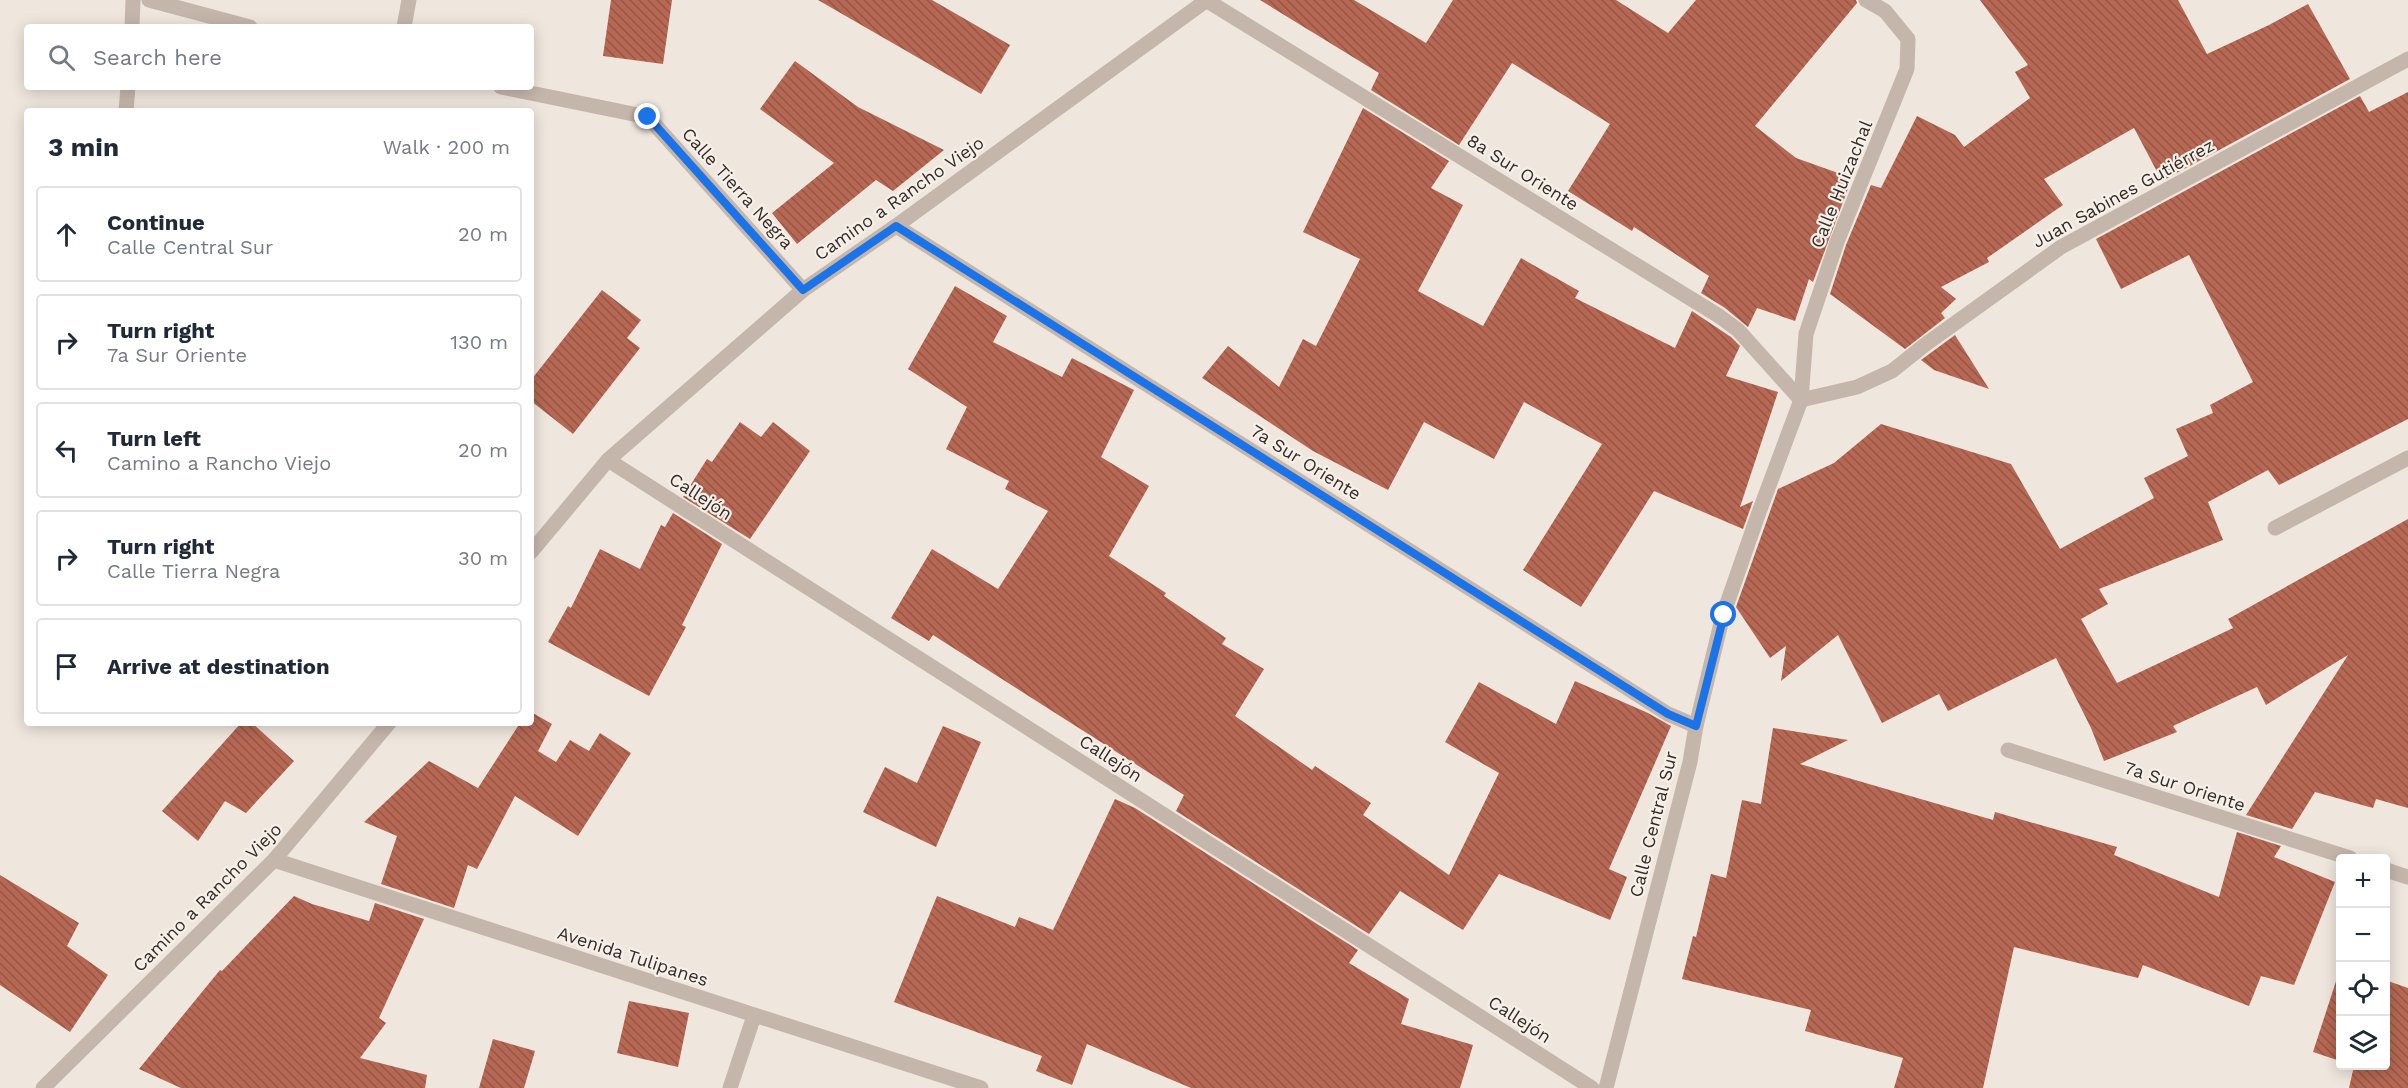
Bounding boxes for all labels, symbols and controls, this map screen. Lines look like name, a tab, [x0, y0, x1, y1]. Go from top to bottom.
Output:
search box	[24, 24, 534, 90]
icon: search	[45, 41, 78, 74]
text: Search here	[93, 45, 222, 70]
route end	[634, 103, 660, 129]
street label: Calle Huizachal	[1806, 117, 1876, 251]
street label: Calle Tierra Negra	[678, 123, 798, 253]
street label: 8a Sur Oriente	[1463, 129, 1583, 215]
text: 3 min	[48, 132, 119, 162]
street label: Camino a Rancho Viejo	[810, 132, 988, 264]
street label: Juan Sabines Gutiérrez	[2028, 134, 2218, 252]
text: Walk · 200 m	[383, 135, 510, 159]
text: Continue	[107, 210, 205, 235]
icon: ahead	[50, 218, 83, 251]
text: 20 m	[458, 222, 508, 246]
text: Calle Central Sur	[107, 235, 273, 259]
text: Turn right	[107, 318, 214, 343]
icon: right	[50, 326, 83, 359]
text: 130 m	[450, 330, 508, 354]
text: 7a Sur Oriente	[107, 343, 247, 367]
street label: 7a Sur Oriente	[1247, 420, 1365, 504]
text: Turn left	[107, 426, 201, 451]
icon: left	[50, 434, 83, 467]
text: 20 m	[458, 438, 508, 462]
text: Camino a Rancho Viejo	[107, 451, 331, 475]
street label: Callejón	[666, 468, 736, 524]
text: Turn right	[107, 534, 214, 559]
icon: right	[50, 542, 83, 575]
text: 30 m	[458, 546, 508, 570]
text: Calle Tierra Negra	[107, 559, 280, 583]
route start	[1710, 601, 1736, 627]
icon: arrive	[50, 650, 83, 683]
text: Arrive at destination	[107, 654, 330, 679]
street label: Callejón	[1076, 730, 1146, 786]
street label: Calle Central Sur	[1625, 749, 1681, 899]
street label: 7a Sur Oriente	[2122, 757, 2248, 815]
street label: Camino a Rancho Viejo	[128, 818, 286, 976]
map controls	[2336, 854, 2390, 1070]
button: +	[2336, 854, 2390, 908]
button: −	[2336, 908, 2390, 962]
street label: Avenida Tulipanes	[555, 922, 711, 990]
button: locate	[2336, 962, 2390, 1016]
street label: Callejón	[1485, 991, 1555, 1047]
button: layers	[2336, 1016, 2390, 1070]

